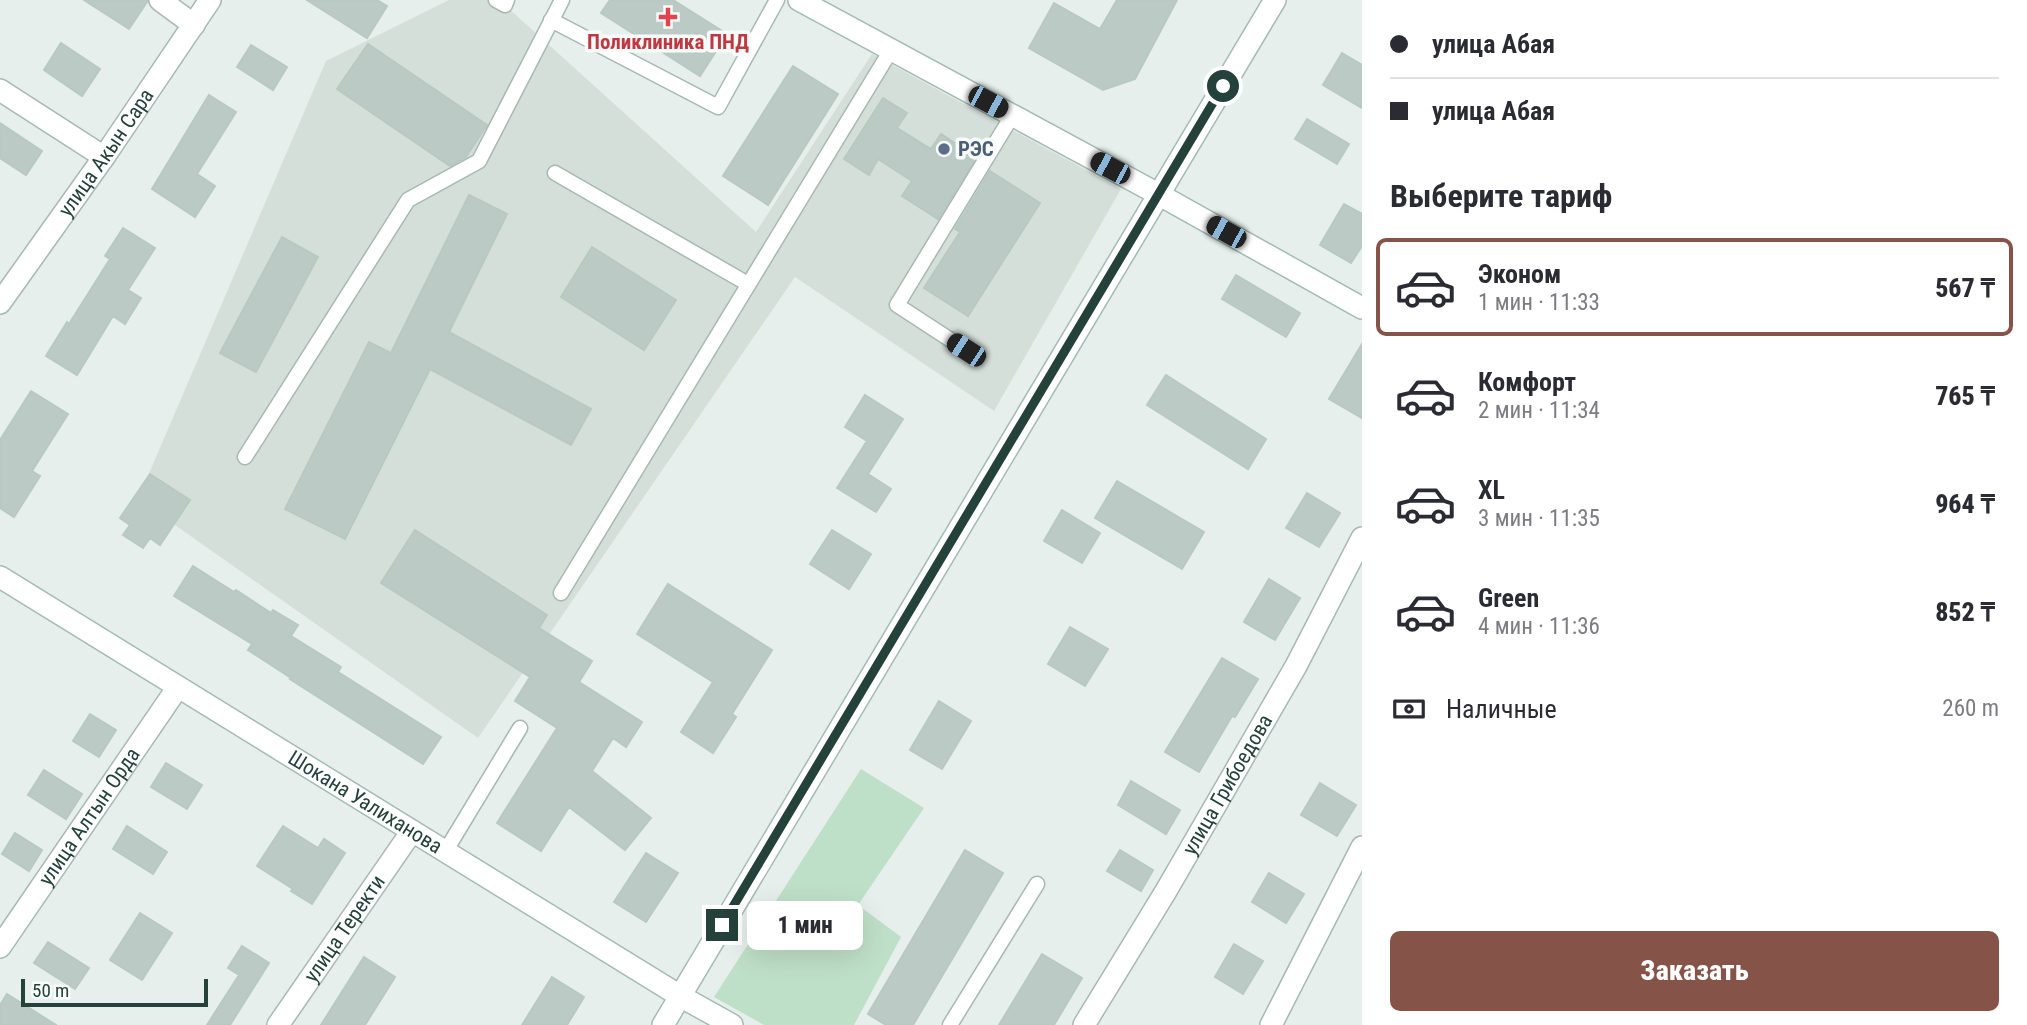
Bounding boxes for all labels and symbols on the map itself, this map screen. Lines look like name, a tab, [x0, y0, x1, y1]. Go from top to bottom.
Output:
marker: Поликлиника ПНД	[658, 7, 678, 27]
place label: Поликлиника ПНД	[587, 30, 749, 54]
route start	[1207, 70, 1239, 102]
car	[965, 83, 1012, 121]
street label: улица Акын Сара	[53, 84, 159, 221]
place label: РЭС	[958, 137, 994, 161]
marker: РЭС	[936, 141, 952, 157]
car	[1087, 149, 1134, 187]
car	[1203, 213, 1250, 251]
car	[943, 330, 990, 370]
street label: улица Грибоедова	[1178, 710, 1277, 859]
street label: улица Алтын Орда	[34, 743, 145, 890]
street label: Шокана Уалиханова	[284, 746, 447, 859]
street label: улица Теректи	[299, 871, 390, 987]
callout: 1 мин	[746, 900, 862, 950]
route end	[706, 909, 738, 941]
scale bar	[21, 976, 208, 1008]

